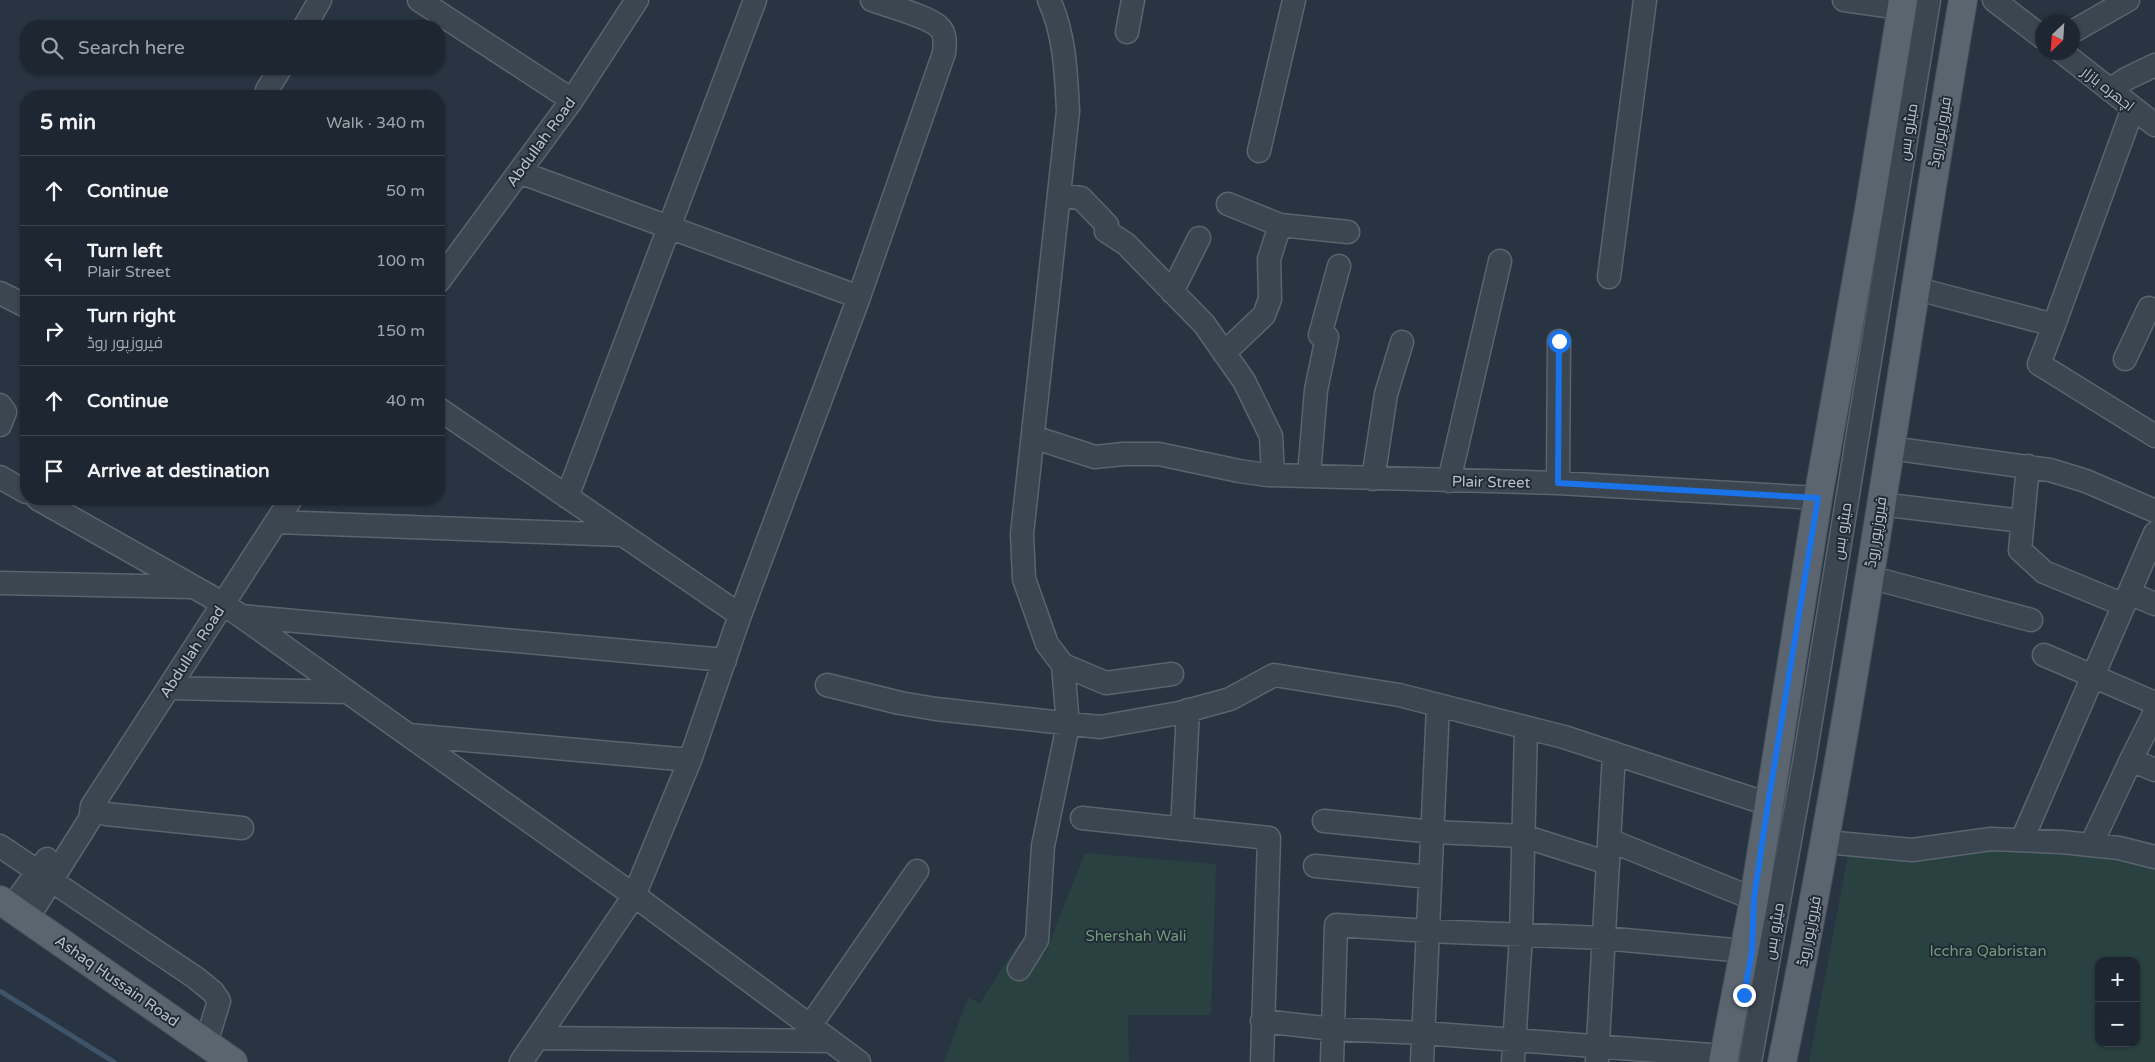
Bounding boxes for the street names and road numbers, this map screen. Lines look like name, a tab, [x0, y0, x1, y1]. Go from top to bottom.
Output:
street label: اچھرہ بازار	[2077, 62, 2138, 116]
street label: Abdullah Road	[503, 94, 579, 190]
street label: فیروزپور روڈ	[1925, 95, 1956, 169]
street label: میٹرو بس	[1895, 102, 1922, 162]
street label: Plair Street	[1452, 472, 1531, 492]
street label: فیروزپور روڈ	[1862, 495, 1891, 569]
street label: میٹرو بس	[1829, 501, 1856, 561]
street label: Abdullah Road	[156, 603, 228, 701]
street label: فیروزپور روڈ	[1793, 894, 1826, 968]
street label: میٹرو بس	[1760, 901, 1789, 961]
street label: Ashaq Hussain Road	[52, 932, 182, 1030]

